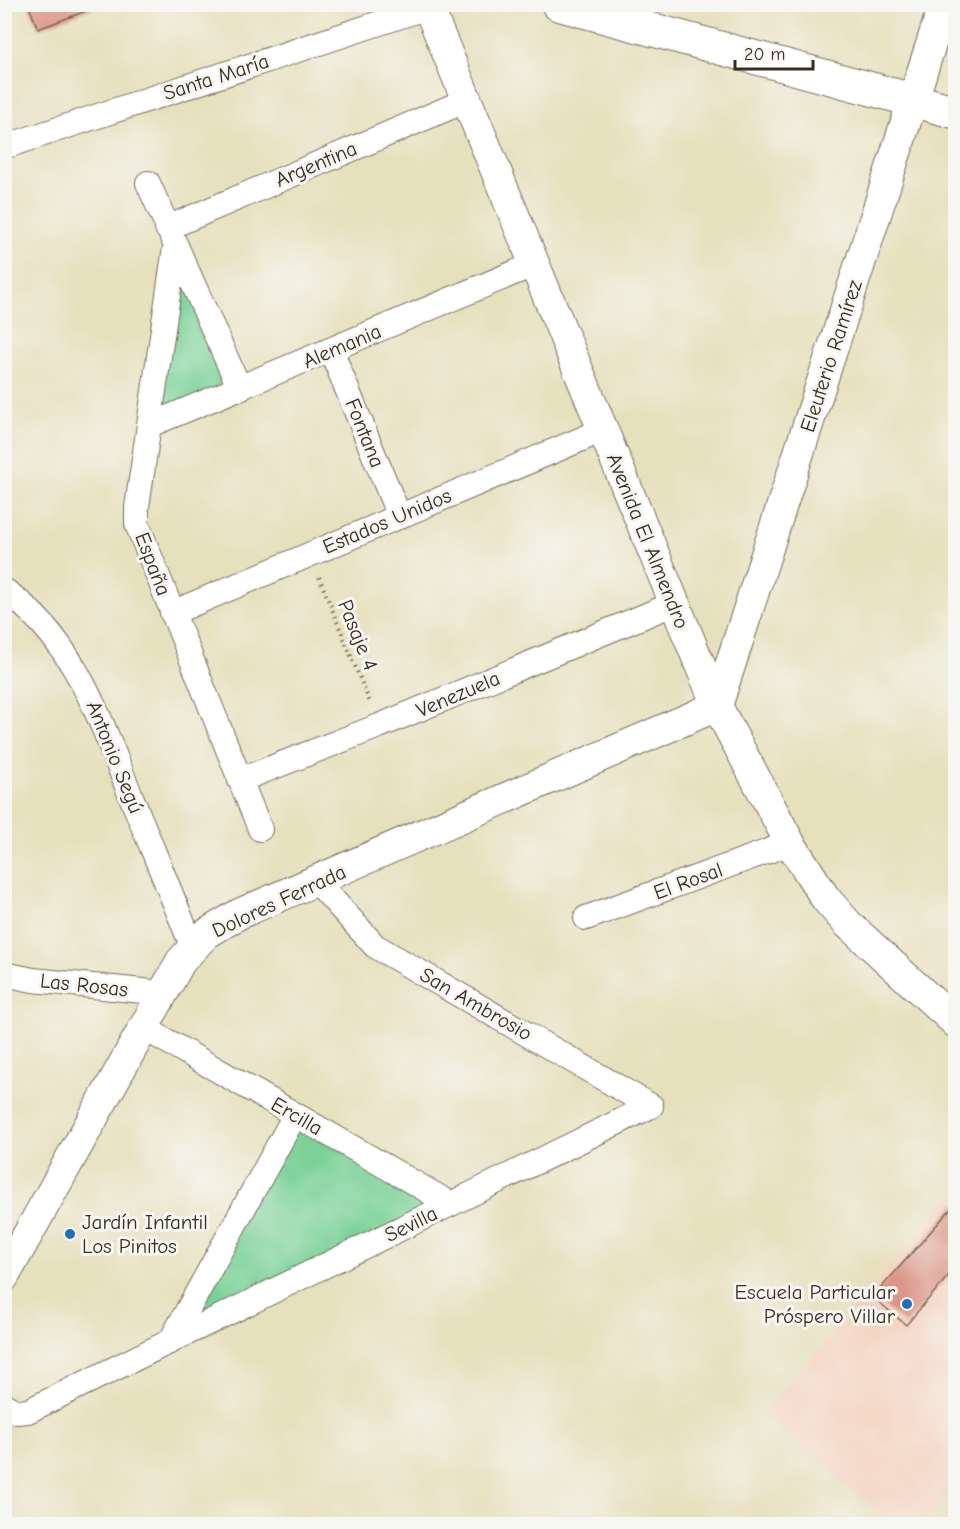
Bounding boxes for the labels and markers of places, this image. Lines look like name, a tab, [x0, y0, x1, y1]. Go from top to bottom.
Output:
place label: Jardín Infantil Los Pinitos	[82, 1210, 208, 1258]
marker: Jardín Infantil Los Pinitos	[63, 1227, 77, 1241]
place label: Escuela Particular Próspero Villar	[734, 1280, 896, 1328]
marker: Escuela Particular Próspero Villar	[900, 1297, 914, 1311]

